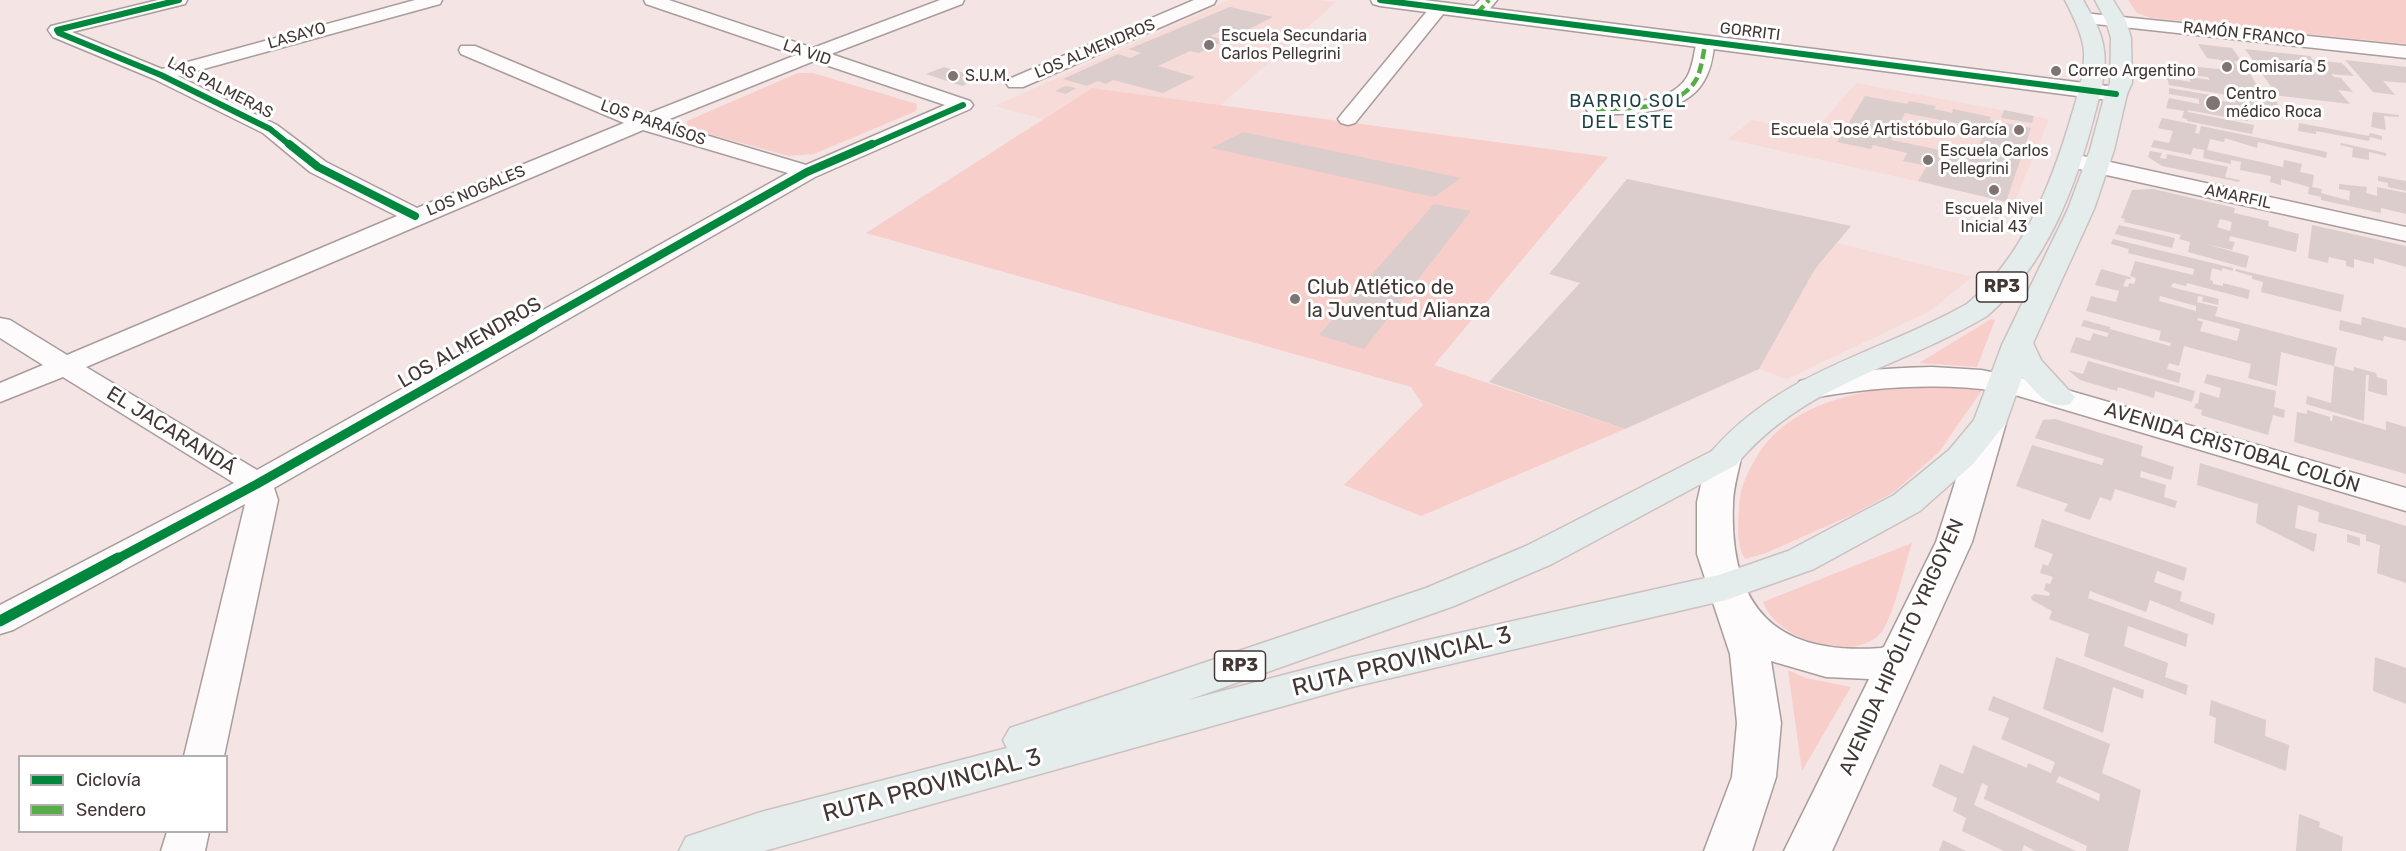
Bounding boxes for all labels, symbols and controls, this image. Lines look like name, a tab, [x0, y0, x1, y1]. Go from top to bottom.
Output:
street label: LOS ALMENDROS	[1032, 15, 1158, 83]
street label: RAMÓN FRANCO	[2182, 18, 2306, 50]
street label: LASAYO	[266, 19, 328, 53]
street label: GORRITI	[1719, 19, 1781, 45]
place label: Escuela Secundaria Carlos Pellegrini	[1221, 26, 1367, 64]
street label: LA VID	[780, 36, 834, 70]
marker: Escuela Secundaria Carlos Pellegrini	[1202, 38, 1216, 52]
street label: LAS PALMERAS	[164, 53, 276, 123]
place label: Comisaría 5	[2239, 57, 2326, 77]
marker: Comisaría 5	[2220, 60, 2234, 74]
place label: Correo Argentino	[2068, 61, 2196, 81]
marker: Correo Argentino	[2049, 64, 2063, 78]
place label: S.U.M.	[965, 66, 1010, 86]
marker: S.U.M.	[946, 69, 960, 83]
place label: Centro médico Roca	[2226, 84, 2322, 122]
district label: BARRIO SOL DEL ESTE	[1569, 91, 1687, 134]
marker: Centro médico Roca	[2204, 94, 2222, 112]
street label: LOS PARAÍSOS	[598, 96, 708, 150]
place label: Escuela José Artistóbulo García	[1771, 120, 2007, 140]
marker: Escuela José Artistóbulo García	[2012, 123, 2026, 137]
place label: Escuela Carlos Pellegrini	[1940, 141, 2049, 179]
marker: Escuela Carlos Pellegrini	[1921, 153, 1935, 167]
street label: LOS NOGALES	[424, 162, 528, 220]
street label: AMARFIL	[2203, 181, 2273, 213]
marker: Escuela Nivel Inicial 43	[1987, 183, 2001, 197]
place label: Escuela Nivel Inicial 43	[1945, 199, 2043, 237]
road number: RP3	[1976, 272, 2028, 302]
place label: Club Atlético de la Juventud Alianza	[1307, 276, 1490, 323]
street label: LOS ALMENDROS	[394, 292, 546, 394]
marker: Club Atlético de la Juventud Alianza	[1288, 292, 1302, 306]
street label: EL JACARANDÁ	[102, 382, 240, 480]
street label: AVENIDA CRISTOBAL COLÓN	[2101, 398, 2363, 498]
street label: AVENIDA HIPÓLITO YRIGOYEN	[1834, 515, 1970, 779]
street label: RUTA PROVINCIAL 3	[1289, 621, 1515, 703]
road number: RP3	[1214, 651, 1266, 681]
street label: RUTA PROVINCIAL 3	[820, 743, 1044, 829]
legend	[18, 755, 228, 833]
text: Ciclovía	[76, 769, 141, 791]
text: Sendero	[76, 799, 146, 821]

